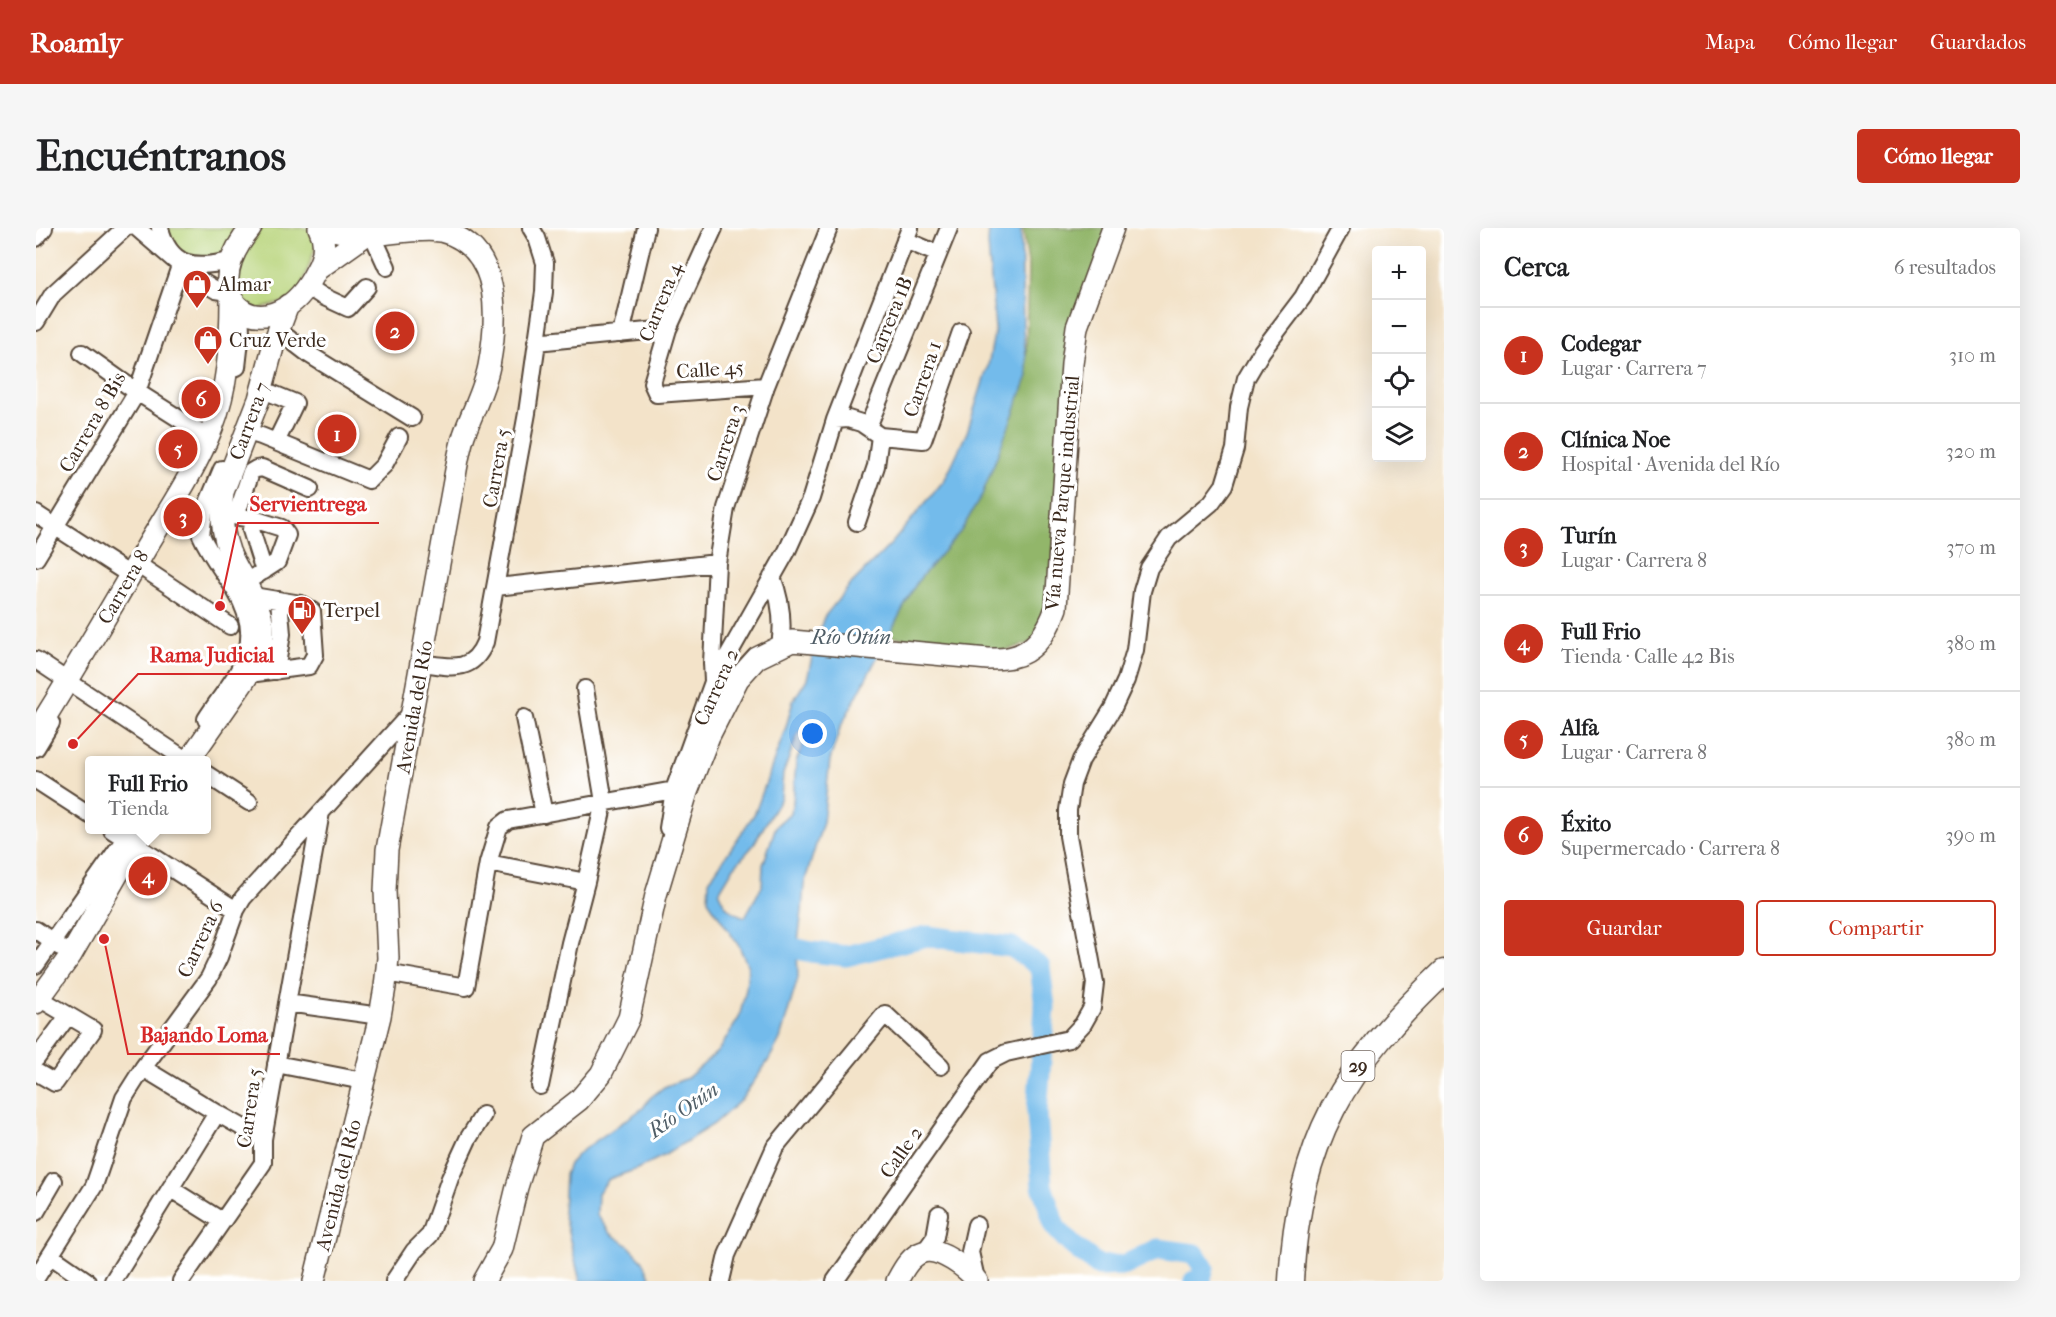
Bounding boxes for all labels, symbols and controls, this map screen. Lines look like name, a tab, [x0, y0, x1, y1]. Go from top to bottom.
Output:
text: Roamly	[30, 26, 122, 59]
text: Mapa	[1705, 30, 1755, 54]
text: Cómo llegar	[1788, 30, 1897, 54]
text: Guardados	[1930, 30, 2026, 54]
button: Cómo llegar	[1857, 129, 2020, 183]
text: Encuéntranos	[36, 132, 286, 181]
map controls	[1372, 246, 1426, 462]
button: +	[1372, 246, 1426, 300]
text: Cerca	[1504, 252, 1569, 283]
text: 6 resultados	[1894, 256, 1996, 279]
street label: Carrera 4	[634, 258, 687, 345]
shop icon: Almar	[181, 268, 213, 310]
place label: Almar	[217, 273, 271, 296]
street label: Carrera 1B	[862, 273, 917, 367]
button: −	[1372, 300, 1426, 354]
pin: 2	[376, 308, 414, 354]
shop icon: Cruz Verde	[192, 324, 224, 366]
place label: Cruz Verde	[229, 329, 326, 352]
text: Codegar	[1561, 331, 1641, 357]
street label: Carrera 1	[899, 338, 946, 420]
text: 1	[1520, 344, 1527, 367]
text: 310 m	[1949, 344, 1996, 367]
button: locate	[1372, 354, 1426, 408]
street label: Calle 45	[675, 356, 745, 383]
text: Lugar · Carrera 7	[1561, 357, 1707, 380]
street label: Carrera 8 Bis	[54, 368, 130, 477]
street label: Vía nueva Parque industrial	[1041, 374, 1084, 613]
pin: 6	[182, 376, 220, 422]
street label: Carrera 7	[225, 379, 274, 463]
street label: Carrera 3	[702, 402, 749, 485]
button: layers	[1372, 408, 1426, 462]
pin: 1	[318, 412, 356, 456]
pin: 5	[158, 426, 198, 472]
street label: Carrera 5	[478, 427, 515, 510]
text: Clínica Noe	[1561, 427, 1670, 453]
text: 2	[1518, 440, 1529, 463]
text: 320 m	[1946, 440, 1996, 463]
text: Hospital · Avenida del Río	[1561, 453, 1780, 476]
callout: Servientrega	[238, 484, 379, 523]
text: Servientrega	[250, 492, 368, 516]
pin: 3	[164, 494, 202, 540]
text: Turín	[1561, 523, 1616, 549]
text: 3	[1519, 536, 1528, 559]
text: 370 m	[1946, 536, 1996, 559]
street label: Carrera 8	[93, 546, 154, 628]
text: Lugar · Carrera 8	[1561, 549, 1707, 572]
fuel station icon: Terpel	[286, 594, 318, 636]
place label: Terpel	[323, 599, 380, 622]
text: Full Frio	[1561, 619, 1641, 645]
water label: Río Otún	[809, 625, 891, 649]
text: 4	[1518, 632, 1529, 655]
text: 380 m	[1946, 632, 1996, 655]
callout: Rama Judicial	[138, 635, 287, 674]
street label: Avenida del Río	[391, 639, 438, 776]
text: Rama Judicial	[150, 643, 275, 667]
street label: Carrera 2	[689, 645, 744, 729]
text: Tienda · Calle 42 Bis	[1561, 645, 1735, 668]
text: Alfa	[1561, 715, 1599, 741]
your location	[798, 719, 827, 748]
text: 5	[1519, 728, 1528, 751]
text: 380 m	[1946, 728, 1996, 751]
text: Lugar · Carrera 8	[1561, 741, 1707, 764]
popup	[85, 756, 211, 834]
text: Full Frio	[108, 771, 188, 797]
text: Tienda	[108, 797, 169, 820]
text: Éxito	[1561, 811, 1611, 837]
text: 6	[1518, 824, 1529, 847]
text: 390 m	[1945, 824, 1996, 847]
text: Supermercado · Carrera 8	[1561, 837, 1780, 860]
pin: 4	[128, 854, 168, 898]
street label: Carrera 6	[173, 897, 228, 981]
button: Guardar	[1504, 900, 1744, 956]
button: Compartir	[1756, 900, 1996, 956]
callout: Bajando Loma	[128, 1015, 280, 1054]
text: Bajando Loma	[140, 1023, 269, 1047]
road number: 29	[1342, 1051, 1374, 1081]
street label: Carrera 5	[233, 1067, 266, 1149]
water label: Río Otún	[642, 1077, 723, 1144]
street label: Avenida del Río	[311, 1117, 366, 1254]
street label: Calle 2	[875, 1122, 927, 1183]

